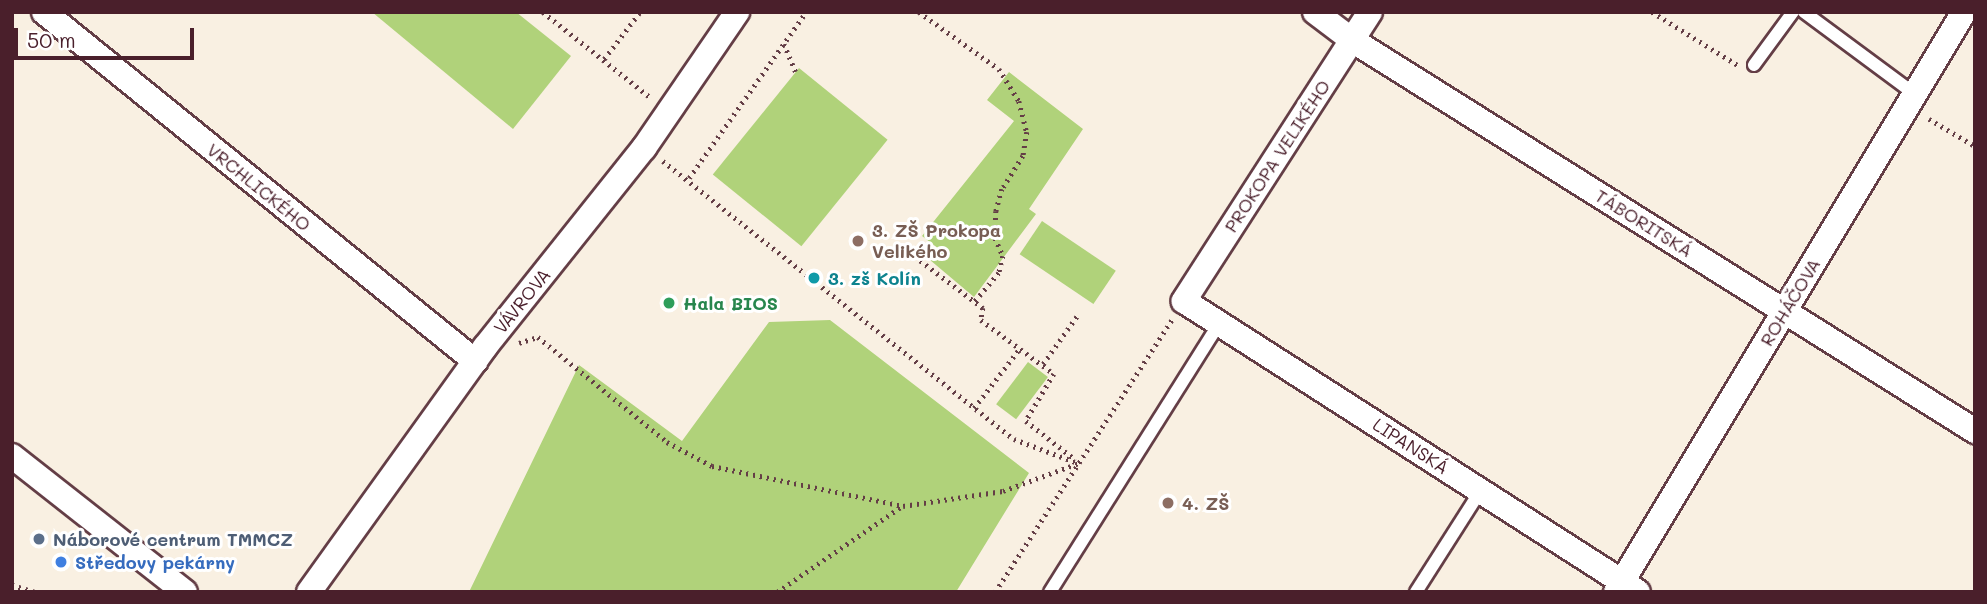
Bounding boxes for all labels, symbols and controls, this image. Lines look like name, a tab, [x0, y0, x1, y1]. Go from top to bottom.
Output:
scale bar	[18, 14, 198, 58]
text: 50 m	[27, 26, 76, 53]
street label: PROKOPA VELIKÉHO	[1220, 76, 1334, 236]
street label: VRCHLICKÉHO	[203, 139, 315, 235]
street label: TÁBORITSKÁ	[1591, 184, 1697, 262]
place label: 3. ZŠ Prokopa Velikého	[872, 220, 1001, 262]
marker: 3. ZŠ Prokopa Velikého	[850, 233, 866, 249]
street label: ROHÁČOVA	[1755, 254, 1825, 350]
street label: VÁVROVA	[489, 264, 555, 338]
place label: 3. zš Kolín	[828, 267, 921, 289]
marker: 3. zš Kolín	[806, 270, 822, 286]
place label: Hala BIOS	[683, 292, 778, 314]
marker: Hala BIOS	[661, 295, 677, 311]
street label: LIPANSKÁ	[1369, 413, 1453, 479]
place label: 4. ZŠ	[1182, 492, 1229, 514]
marker: 4. ZŠ	[1160, 495, 1176, 511]
place label: Náborové centrum TMMCZ	[53, 528, 293, 550]
marker: Náborové centrum TMMCZ	[31, 531, 47, 547]
place label: Středovy pekárny	[75, 551, 235, 573]
marker: Středovy pekárny	[53, 554, 69, 570]

